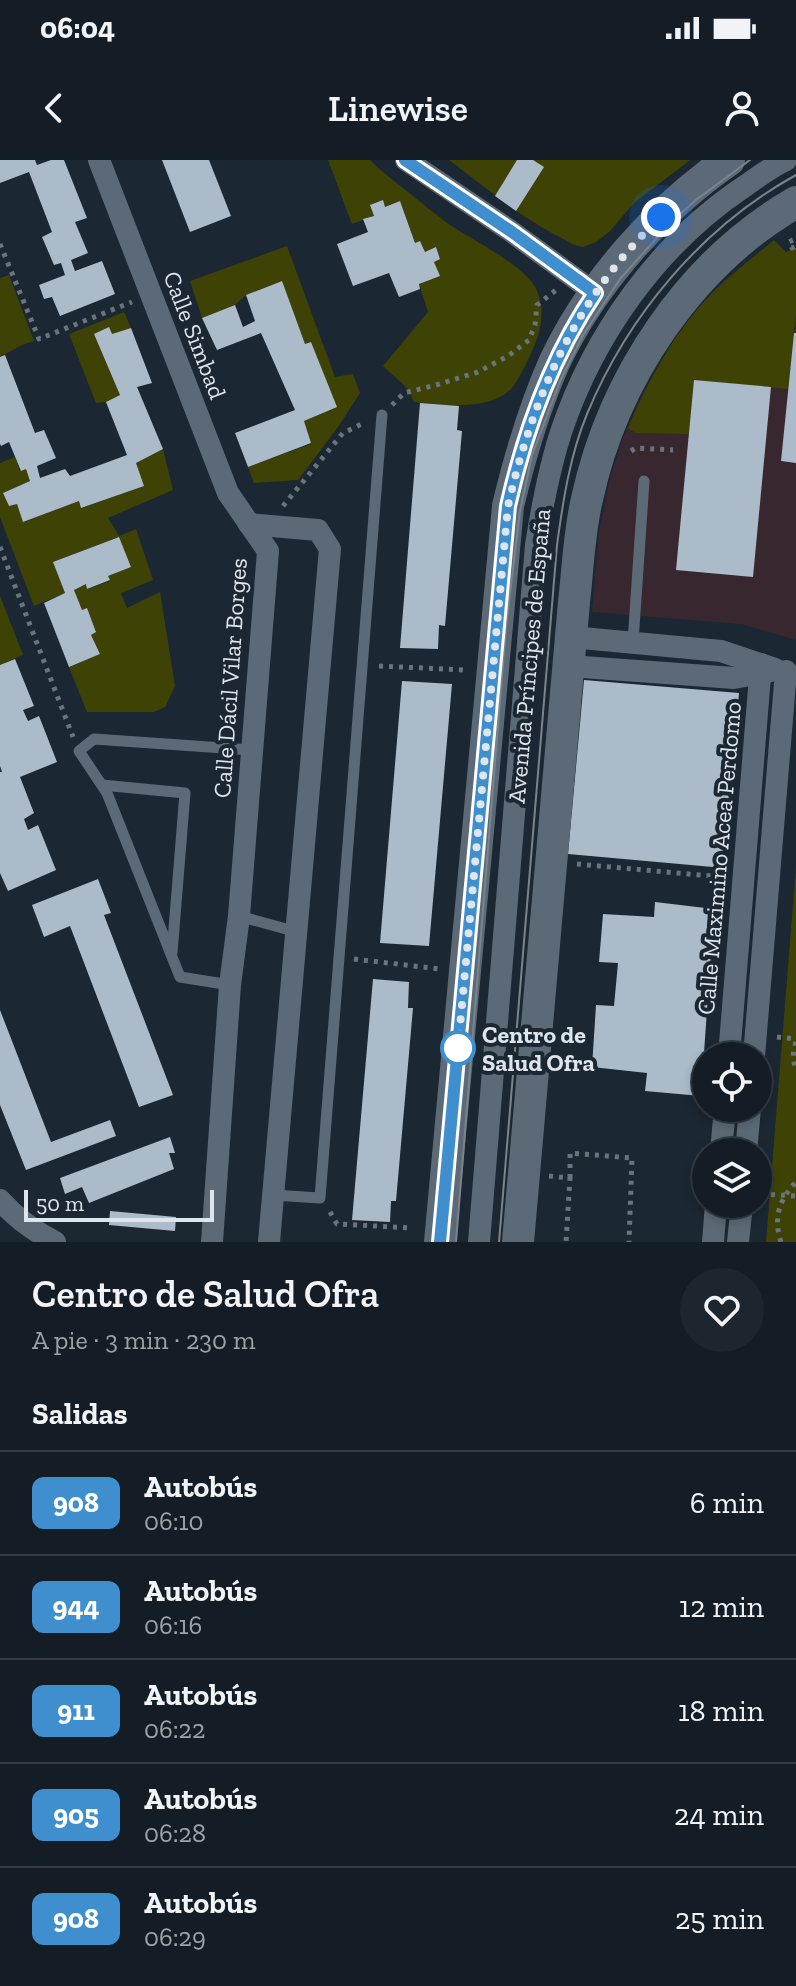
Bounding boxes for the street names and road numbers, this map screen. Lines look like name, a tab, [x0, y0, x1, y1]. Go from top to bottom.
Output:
street label: Calle Simbad	[157, 267, 233, 403]
street label: Avenida Príncipes de España	[502, 507, 556, 804]
street label: Calle Dácil Vilar Borges	[207, 557, 253, 799]
street label: Calle Maximino Acea Perdomo	[691, 700, 747, 1016]

